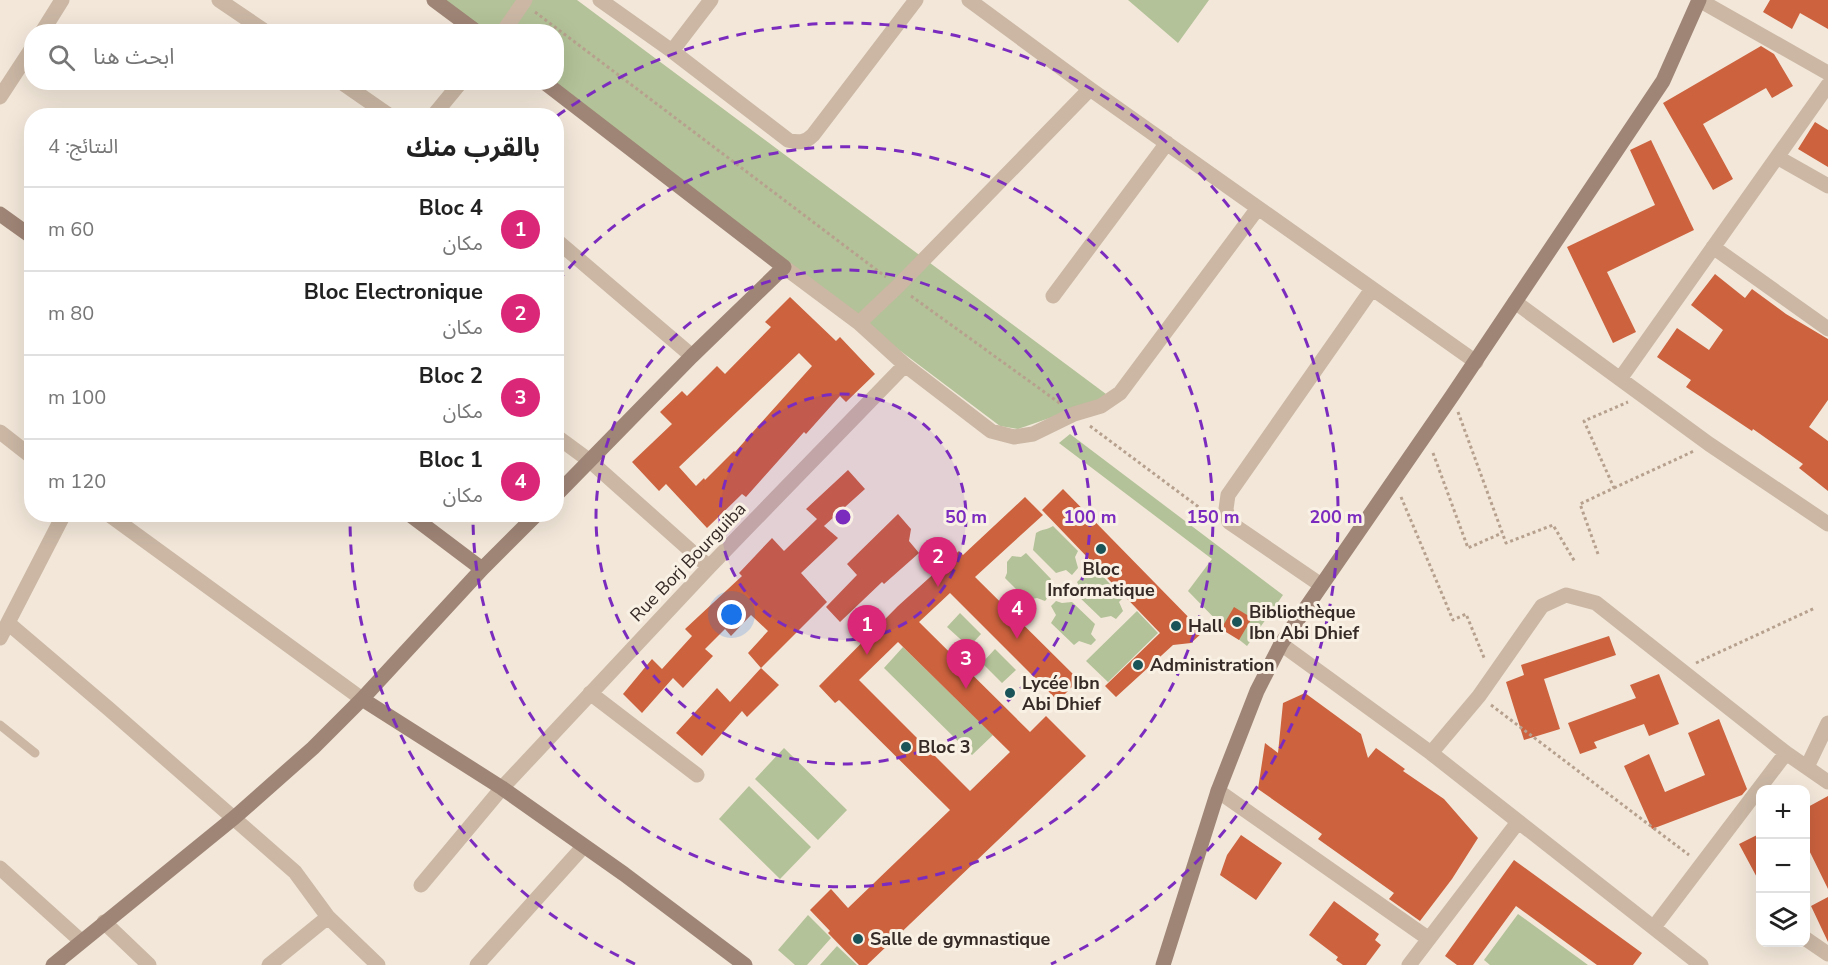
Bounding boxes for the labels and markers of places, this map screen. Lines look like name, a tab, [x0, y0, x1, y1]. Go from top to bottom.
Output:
centre of rings	[833, 507, 853, 527]
pin: 2	[918, 538, 958, 587]
marker: Bloc Informatique	[1094, 542, 1108, 556]
place label: Bloc Informatique	[1047, 557, 1155, 602]
pin: 4	[998, 590, 1036, 639]
place label: Bibliothèque Ibn Abi Dhief	[1249, 600, 1359, 645]
pin: 1	[848, 606, 886, 655]
place label: Hall	[1188, 614, 1224, 638]
marker: Bibliothèque Ibn Abi Dhief	[1230, 615, 1244, 629]
marker: Hall	[1169, 619, 1183, 633]
pin: 3	[946, 640, 986, 689]
place label: Administration	[1150, 653, 1274, 677]
marker: Administration	[1131, 658, 1145, 672]
place label: Lycée Ibn Abi Dhief	[1022, 671, 1101, 716]
marker: Lycée Ibn Abi Dhief	[1003, 686, 1017, 700]
place label: Bloc 3	[918, 735, 971, 759]
marker: Bloc 3	[899, 740, 913, 754]
place label: Salle de gymnastique	[870, 927, 1051, 951]
marker: Salle de gymnastique	[851, 932, 865, 946]

